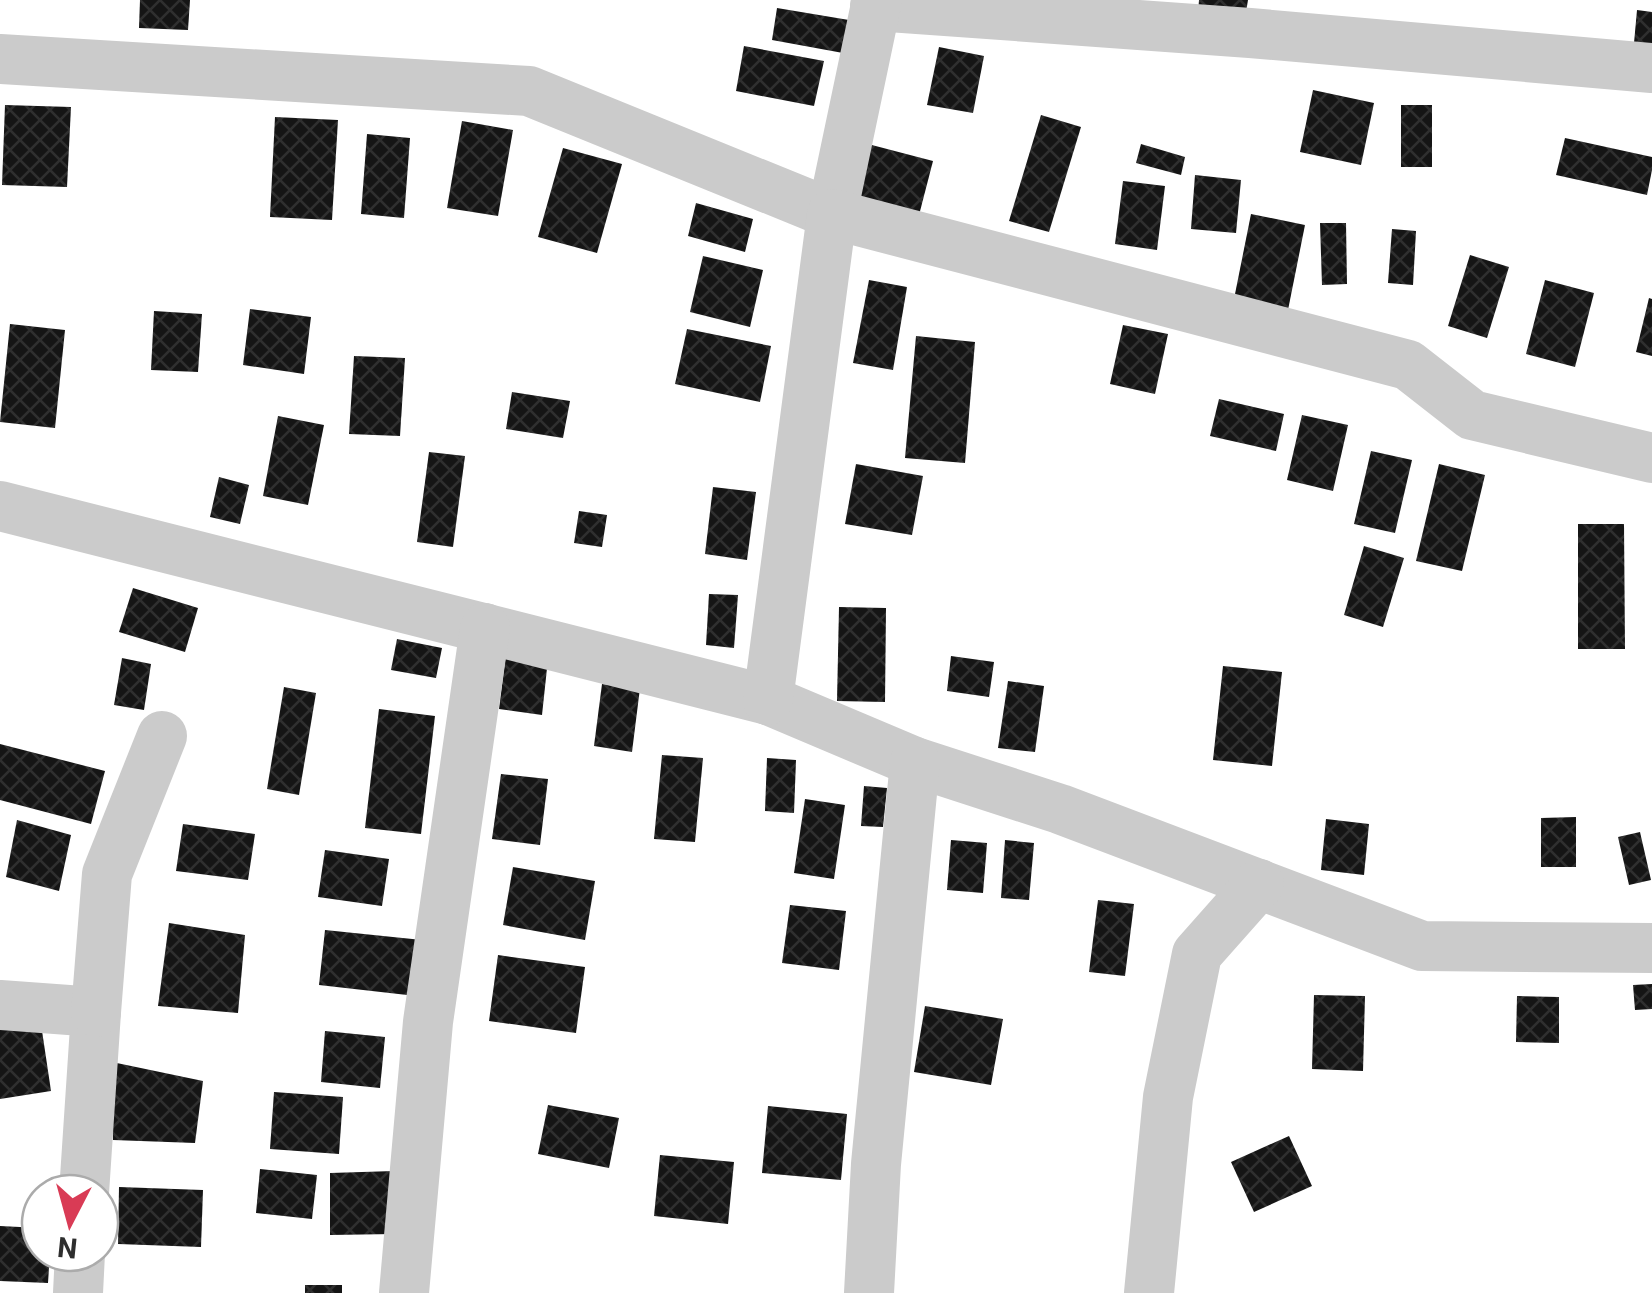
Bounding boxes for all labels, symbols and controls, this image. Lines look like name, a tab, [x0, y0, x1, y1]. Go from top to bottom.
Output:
north arrow	[20, 1173, 120, 1273]
text: N	[56, 1230, 79, 1265]

